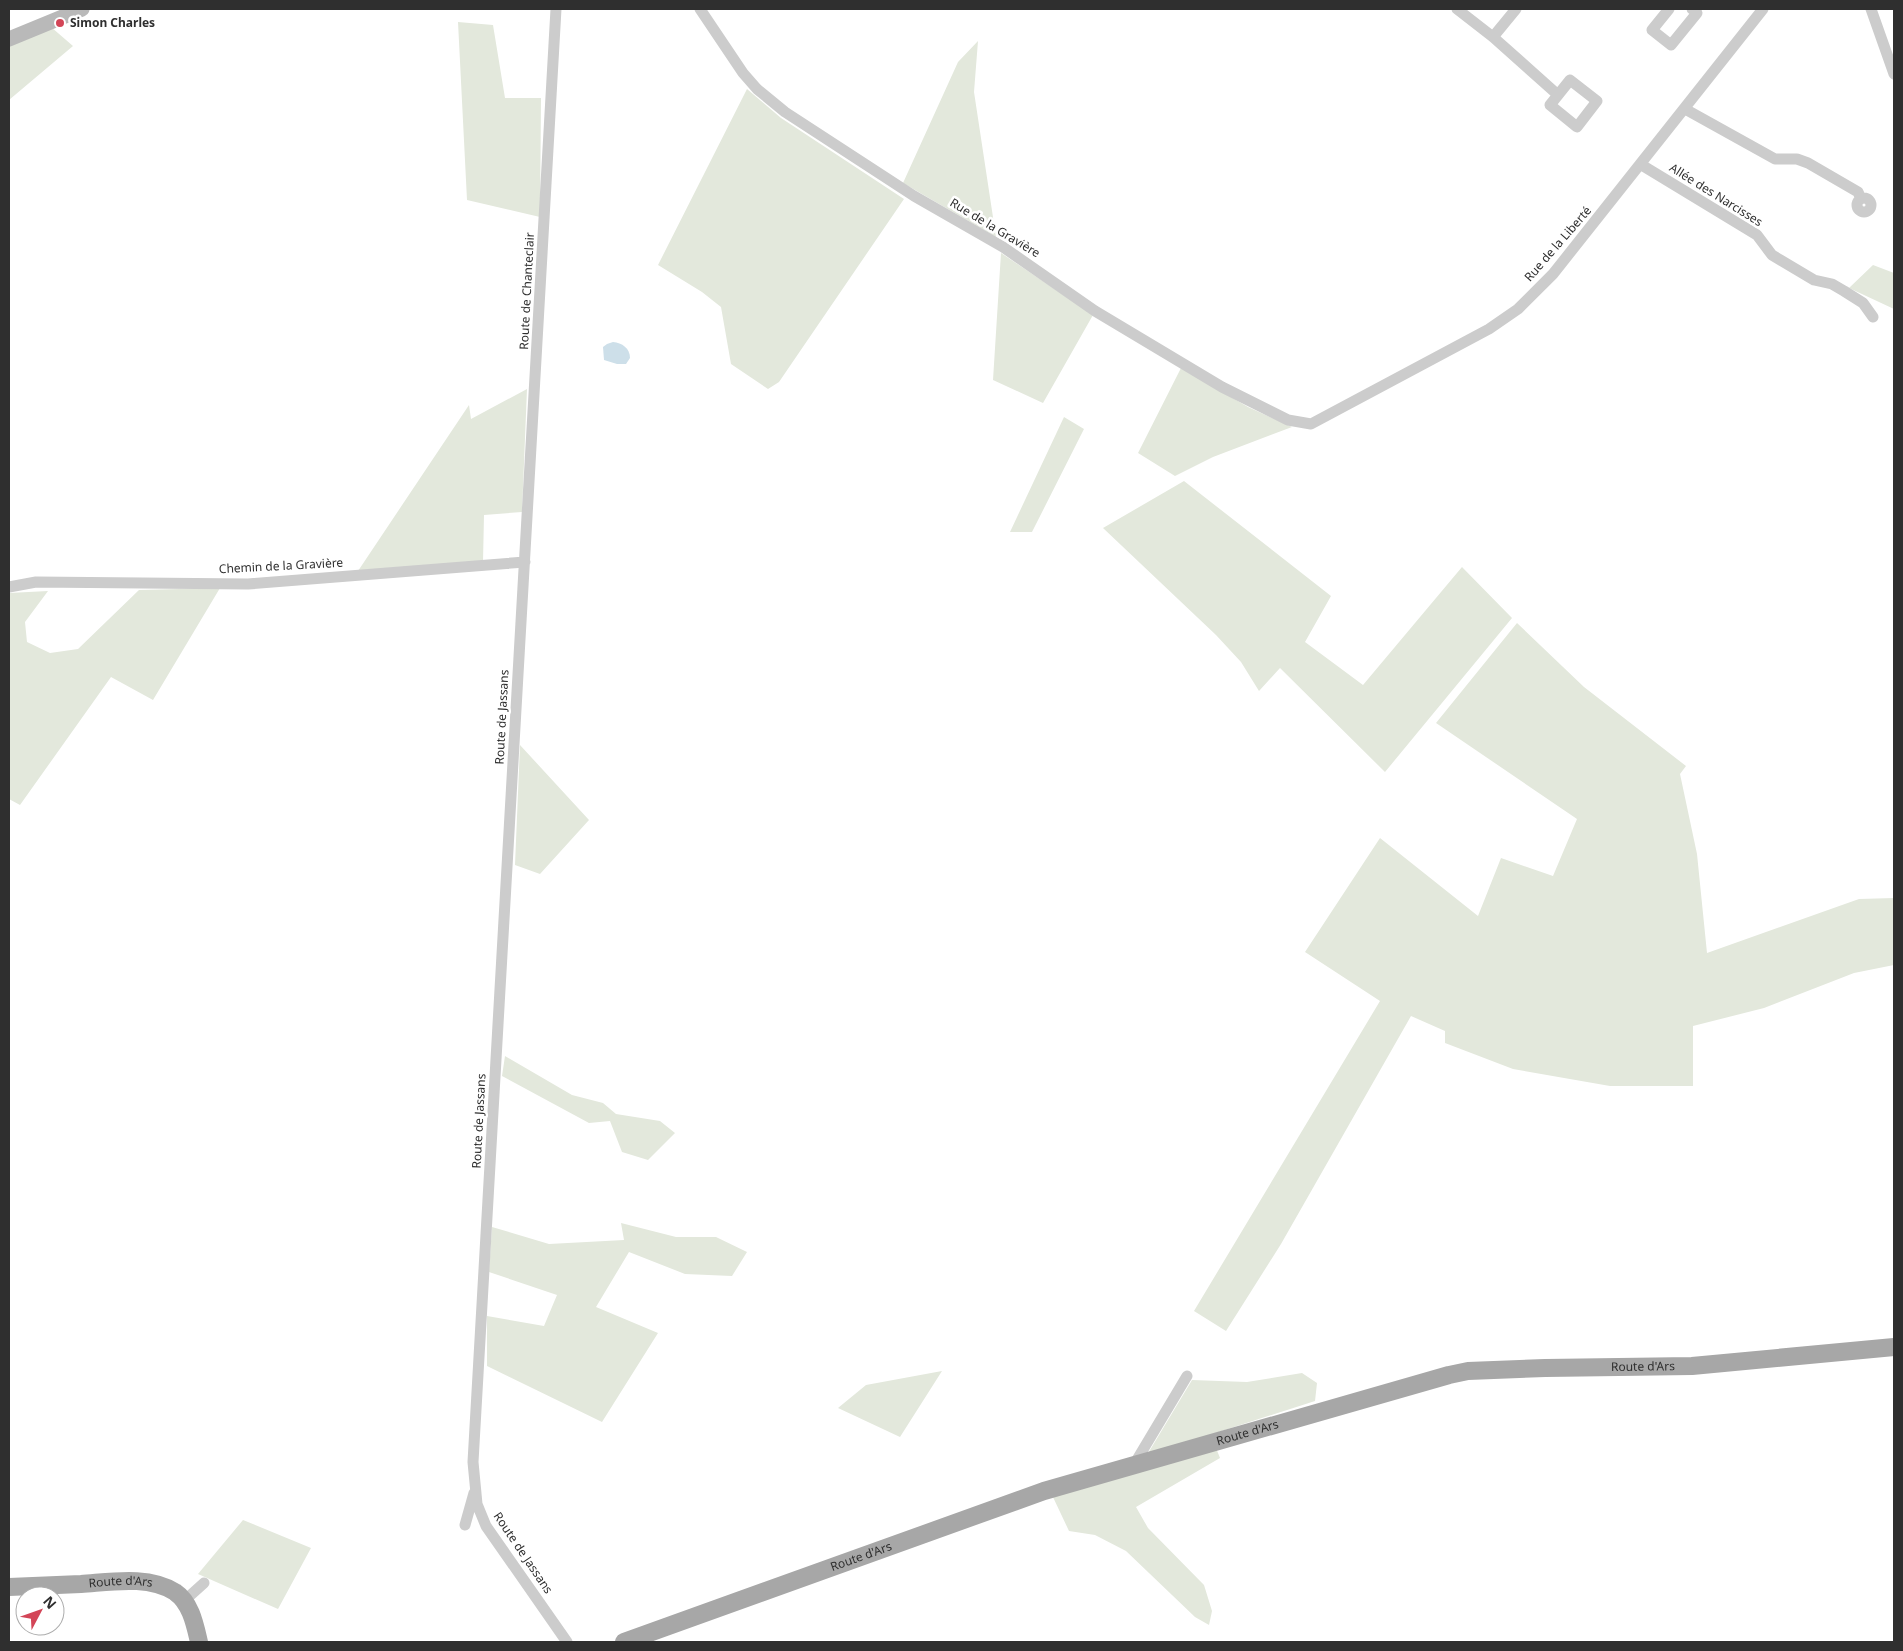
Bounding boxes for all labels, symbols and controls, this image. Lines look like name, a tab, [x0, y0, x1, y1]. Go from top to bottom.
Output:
place label: Simon Charles	[70, 14, 155, 31]
marker: Simon Charles	[54, 17, 66, 29]
street label: Allée des Narcisses	[1666, 159, 1766, 230]
street label: Rue de la Gravière	[947, 194, 1044, 261]
street label: Rue de la Liberté	[1520, 202, 1595, 285]
street label: Route de Chanteclair	[515, 232, 538, 350]
street label: Chemin de la Gravière	[218, 554, 344, 577]
street label: Route de Jassans	[491, 669, 512, 765]
street label: Route de Jassans	[468, 1073, 489, 1169]
street label: Route d'Ars	[1611, 1357, 1675, 1375]
street label: Route d'Ars	[1214, 1415, 1281, 1449]
street label: Route de Jassans	[490, 1509, 557, 1597]
street label: Route d'Ars	[828, 1537, 894, 1575]
street label: Route d'Ars	[88, 1572, 155, 1591]
north arrow	[15, 1586, 65, 1636]
text: N	[39, 1592, 61, 1613]

